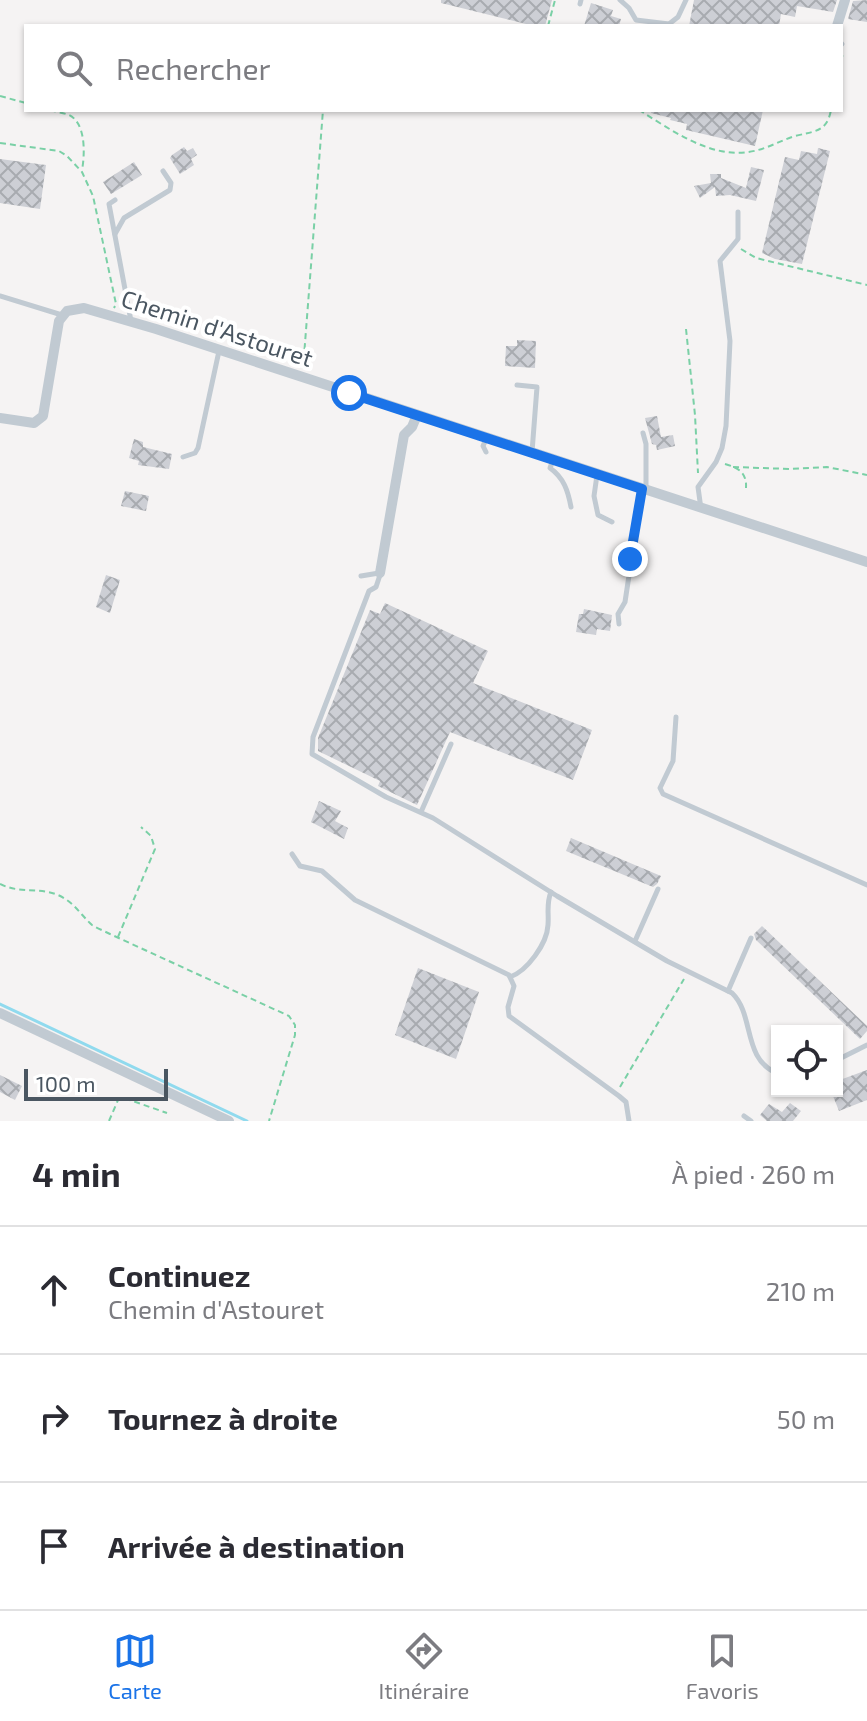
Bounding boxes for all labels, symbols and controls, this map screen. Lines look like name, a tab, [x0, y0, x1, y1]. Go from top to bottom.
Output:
search box	[24, 24, 843, 112]
icon: search	[52, 46, 96, 90]
text: Rechercher	[116, 50, 271, 86]
street label: Chemin d'Astouret	[118, 283, 317, 372]
route start	[331, 375, 367, 411]
route end	[612, 541, 648, 577]
map controls	[771, 1025, 843, 1097]
button: locate	[771, 1025, 843, 1097]
scale bar	[24, 1065, 168, 1101]
text: 100 m	[36, 1070, 95, 1096]
text: 4 min	[32, 1153, 121, 1194]
text: À pied · 260 m	[672, 1158, 835, 1189]
text: Continuez	[108, 1257, 250, 1293]
icon: ahead	[32, 1268, 76, 1312]
text: 210 m	[766, 1275, 835, 1306]
text: Chemin d'Astouret	[108, 1293, 324, 1324]
icon: right	[32, 1396, 76, 1440]
text: Tournez à droite	[108, 1400, 338, 1436]
text: 50 m	[777, 1403, 835, 1434]
icon: arrive	[32, 1524, 76, 1568]
text: Arrivée à destination	[108, 1528, 405, 1564]
tab: Carte	[108, 1629, 162, 1703]
tab: Itinéraire	[378, 1629, 469, 1703]
tab: Favoris	[686, 1629, 759, 1703]

